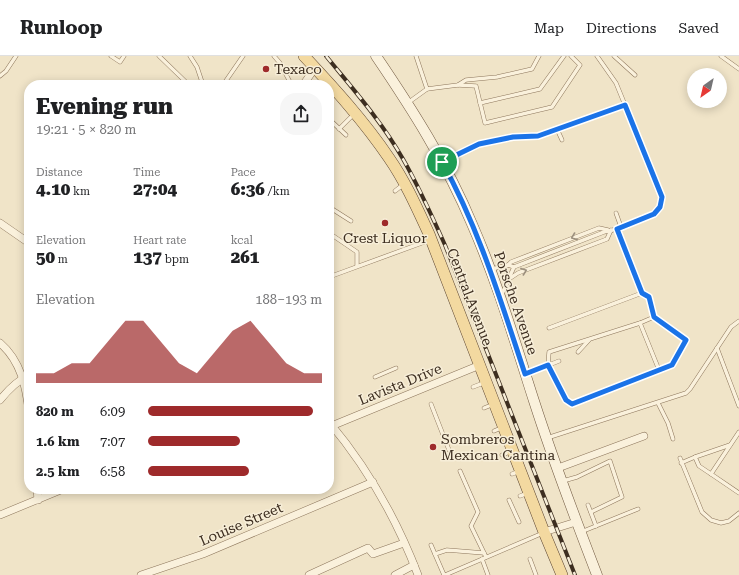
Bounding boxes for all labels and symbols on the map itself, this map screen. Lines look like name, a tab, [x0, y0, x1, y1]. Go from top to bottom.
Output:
place label: Texaco	[274, 61, 322, 77]
marker: Texaco	[261, 64, 271, 74]
north arrow	[687, 68, 727, 108]
pin	[425, 145, 459, 179]
marker: Crest Liquor	[380, 218, 390, 228]
place label: Crest Liquor	[343, 230, 427, 246]
one-way arrow	[571, 233, 578, 241]
street label: Central Avenue	[444, 246, 496, 348]
street label: Porsche Avenue	[491, 249, 541, 357]
one-way arrow	[521, 268, 528, 276]
street label: Lavista Drive	[356, 360, 444, 408]
place label: Sombreros Mexican Cantina	[441, 431, 556, 463]
marker: Sombreros Mexican Cantina	[428, 442, 438, 452]
street label: Louise Street	[197, 499, 285, 549]

